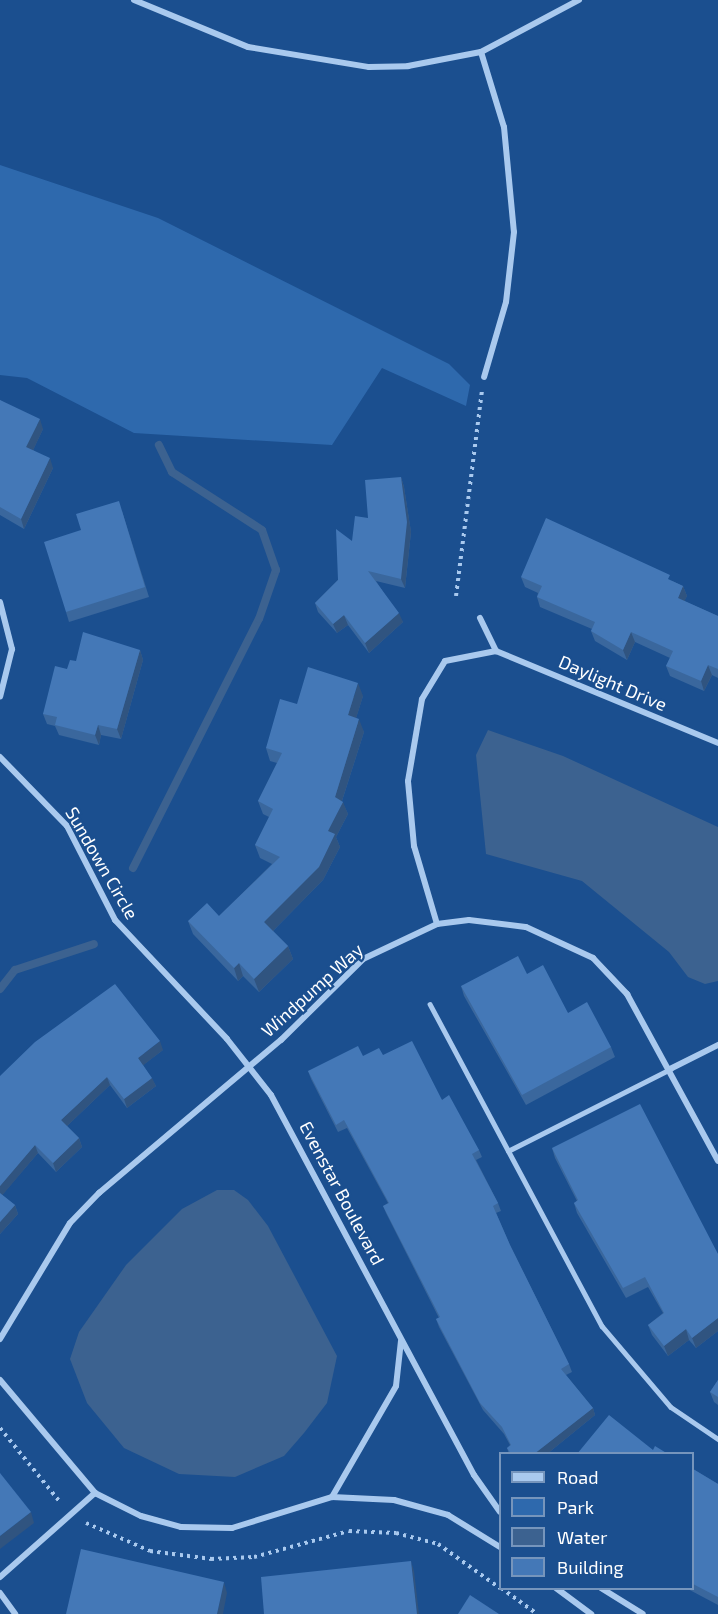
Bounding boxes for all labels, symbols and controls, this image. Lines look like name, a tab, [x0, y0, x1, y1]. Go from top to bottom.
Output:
street label: Daylight Drive	[556, 651, 670, 715]
street label: Sundown Circle	[61, 803, 143, 923]
street label: Windpump Way	[257, 939, 367, 1041]
street label: Evenstar Boulevard	[295, 1117, 389, 1269]
legend	[499, 1452, 694, 1590]
text: Road	[557, 1466, 598, 1488]
text: Park	[557, 1496, 594, 1518]
text: Water	[557, 1526, 607, 1548]
text: Building	[557, 1556, 624, 1578]

